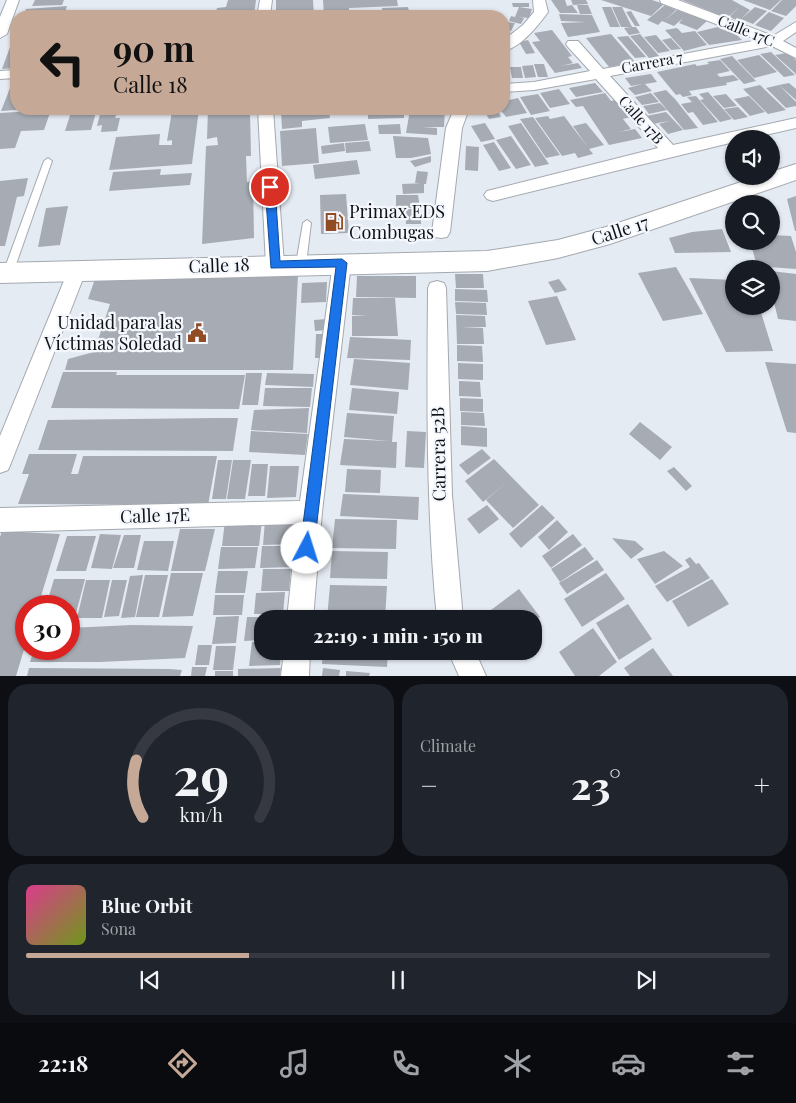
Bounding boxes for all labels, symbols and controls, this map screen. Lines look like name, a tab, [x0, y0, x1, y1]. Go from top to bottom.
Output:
street label: Calle 17C	[715, 10, 778, 50]
text: 90 m	[113, 24, 195, 71]
icon: left	[30, 30, 95, 95]
street label: Carrera 7	[619, 46, 684, 78]
text: Calle 18	[113, 69, 188, 99]
street label: Calle 17B	[615, 91, 669, 148]
map controls	[725, 130, 780, 315]
button: sound	[725, 130, 780, 185]
pin	[249, 166, 291, 208]
icon: arrive	[256, 173, 284, 201]
button: search	[725, 195, 780, 250]
place label: Primax EDS Combugas	[349, 199, 445, 244]
street label: Calle 17	[588, 209, 652, 251]
fuel station icon: Primax EDS Combugas	[323, 211, 345, 233]
street label: Calle 18	[188, 252, 250, 278]
button: layers	[725, 260, 780, 315]
place label: Unidad para las Víctimas Soledad	[43, 310, 183, 355]
public building icon: Unidad para las Víctimas Soledad	[186, 322, 208, 344]
street label: Carrera 52B	[425, 406, 451, 502]
street label: Calle 17E	[120, 502, 190, 528]
position arrow	[280, 521, 332, 573]
speed limit sign: 30	[15, 595, 80, 660]
text: 22:19 · 1 min · 150 m	[313, 622, 483, 648]
text: Climate	[420, 735, 476, 756]
text: 29	[173, 740, 229, 809]
text: 23°	[571, 759, 621, 810]
text: −	[420, 766, 438, 803]
text: +	[754, 766, 770, 803]
text: km/h	[180, 803, 223, 826]
text: Blue Orbit	[101, 892, 192, 918]
text: Sona	[101, 918, 136, 939]
icon: previous	[136, 966, 164, 994]
icon: pause	[384, 966, 412, 994]
icon: next	[632, 966, 660, 994]
icon: directions	[165, 1046, 200, 1081]
icon: music	[277, 1046, 312, 1081]
icon: phone	[388, 1046, 423, 1081]
icon: climate	[500, 1046, 535, 1081]
icon: car	[611, 1046, 646, 1081]
icon: filters	[723, 1046, 758, 1081]
text: 22:18	[38, 1048, 88, 1078]

